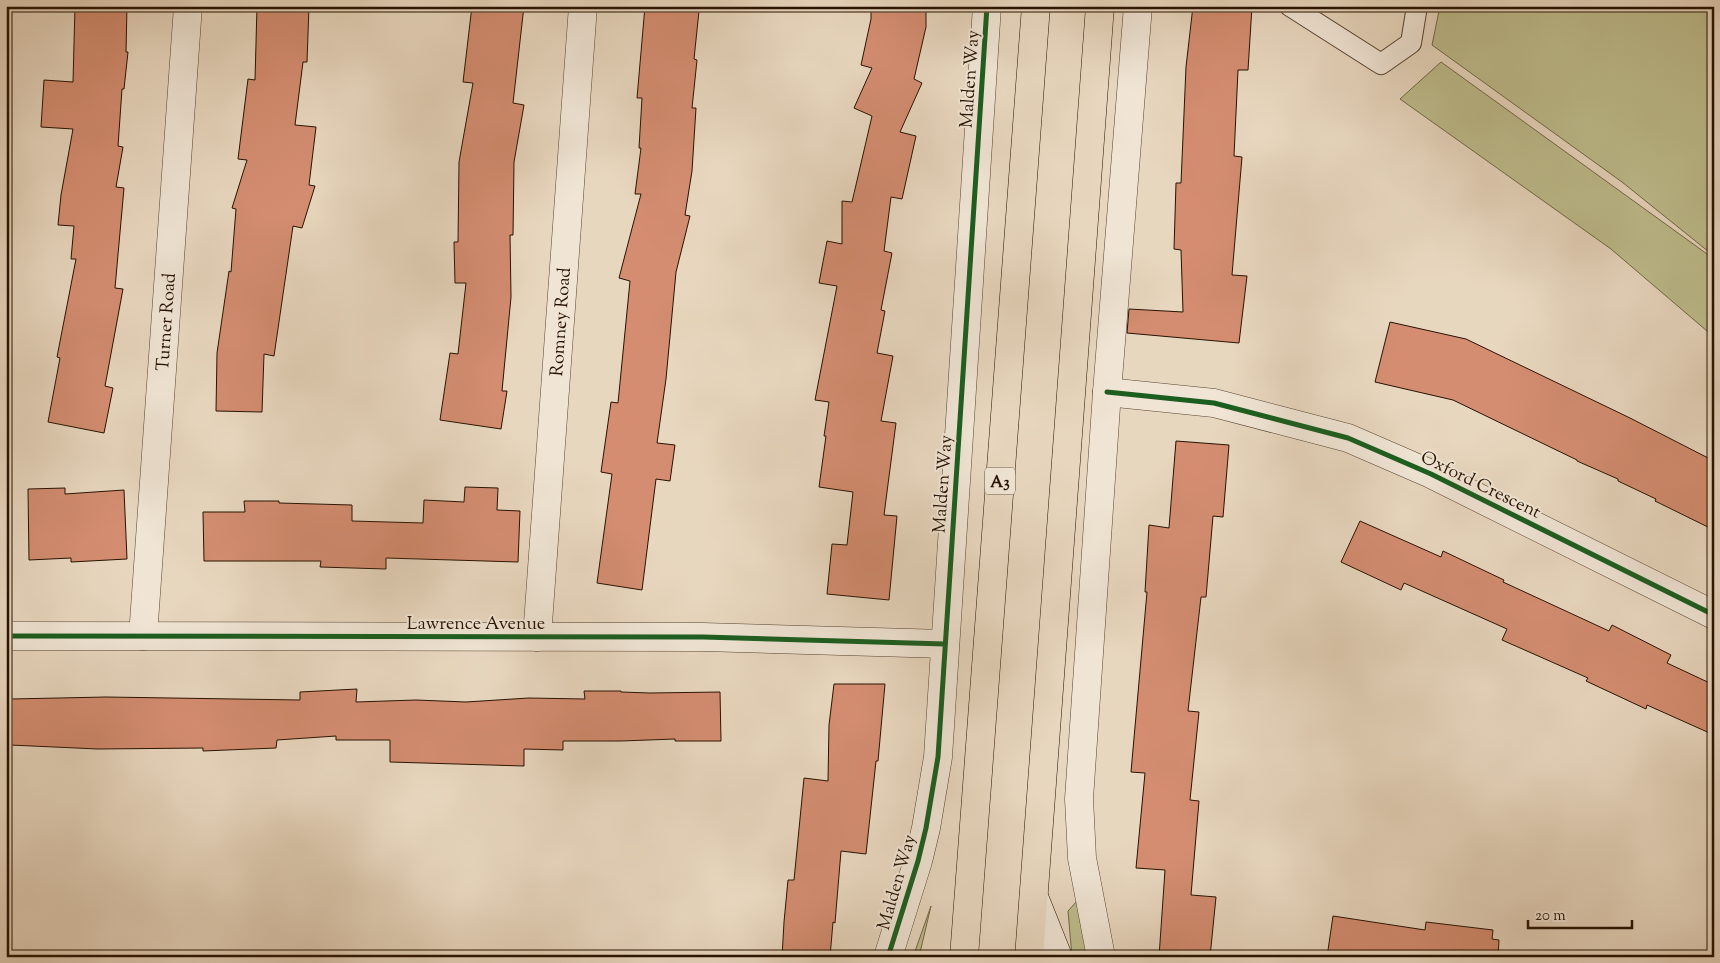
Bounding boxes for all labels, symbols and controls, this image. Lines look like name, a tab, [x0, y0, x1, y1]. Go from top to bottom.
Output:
street label: Malden Way	[955, 29, 987, 129]
street label: Romney Road	[545, 267, 579, 377]
street label: Turner Road	[151, 272, 184, 372]
street label: Malden Way	[928, 434, 960, 534]
street label: Oxford Crescent	[1415, 445, 1545, 526]
road number: A3	[985, 468, 1015, 494]
street label: Lawrence Avenue	[407, 612, 545, 638]
street label: Malden Way	[872, 832, 924, 933]
scale bar	[1528, 898, 1631, 930]
text: 20 m	[1535, 906, 1566, 927]

